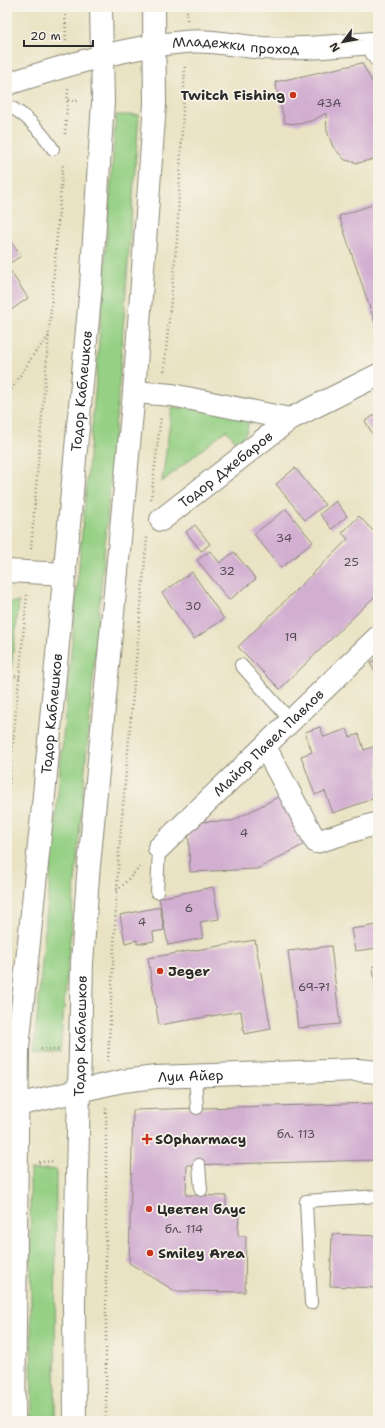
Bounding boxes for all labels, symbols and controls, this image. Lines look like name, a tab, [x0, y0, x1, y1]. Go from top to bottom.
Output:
scale bar	[24, 22, 93, 48]
north arrow	[323, 22, 363, 62]
text: 20 m	[30, 28, 61, 44]
street label: Младежки проход	[171, 32, 299, 58]
text: N	[326, 39, 344, 55]
place label: Twitch Fishing	[181, 86, 285, 104]
marker: Twitch Fishing	[288, 90, 298, 100]
house number: 43А	[317, 95, 342, 111]
street label: Тодор Каблешков	[67, 330, 96, 452]
street label: Тодор Джебаров	[175, 427, 276, 512]
house number: 34	[276, 530, 292, 546]
house number: 25	[343, 554, 359, 570]
house number: 32	[219, 563, 235, 579]
house number: 30	[185, 598, 201, 614]
house number: 19	[285, 629, 297, 645]
street label: Тодор Каблешков	[37, 652, 66, 775]
street label: Майор Павел Павлов	[209, 685, 328, 800]
house number: 4	[240, 825, 248, 841]
house number: 6	[185, 900, 193, 916]
house number: 4	[138, 914, 146, 930]
place label: Jeger	[168, 962, 210, 980]
marker: Jeger	[155, 966, 165, 976]
street label: Тодор Каблешков	[70, 975, 91, 1097]
house number: 69-71	[298, 979, 330, 995]
street label: Луи Айер	[157, 1066, 224, 1086]
house number: бл. 113	[277, 1126, 315, 1142]
place label: SOpharmacy	[155, 1130, 246, 1148]
marker: SOpharmacy	[142, 1134, 152, 1144]
place label: Цветен блус	[157, 1200, 246, 1218]
marker: Цветен блус	[144, 1204, 154, 1214]
house number: бл. 114	[165, 1221, 203, 1237]
place label: Smiley Area	[158, 1244, 245, 1262]
marker: Smiley Area	[145, 1248, 155, 1258]

